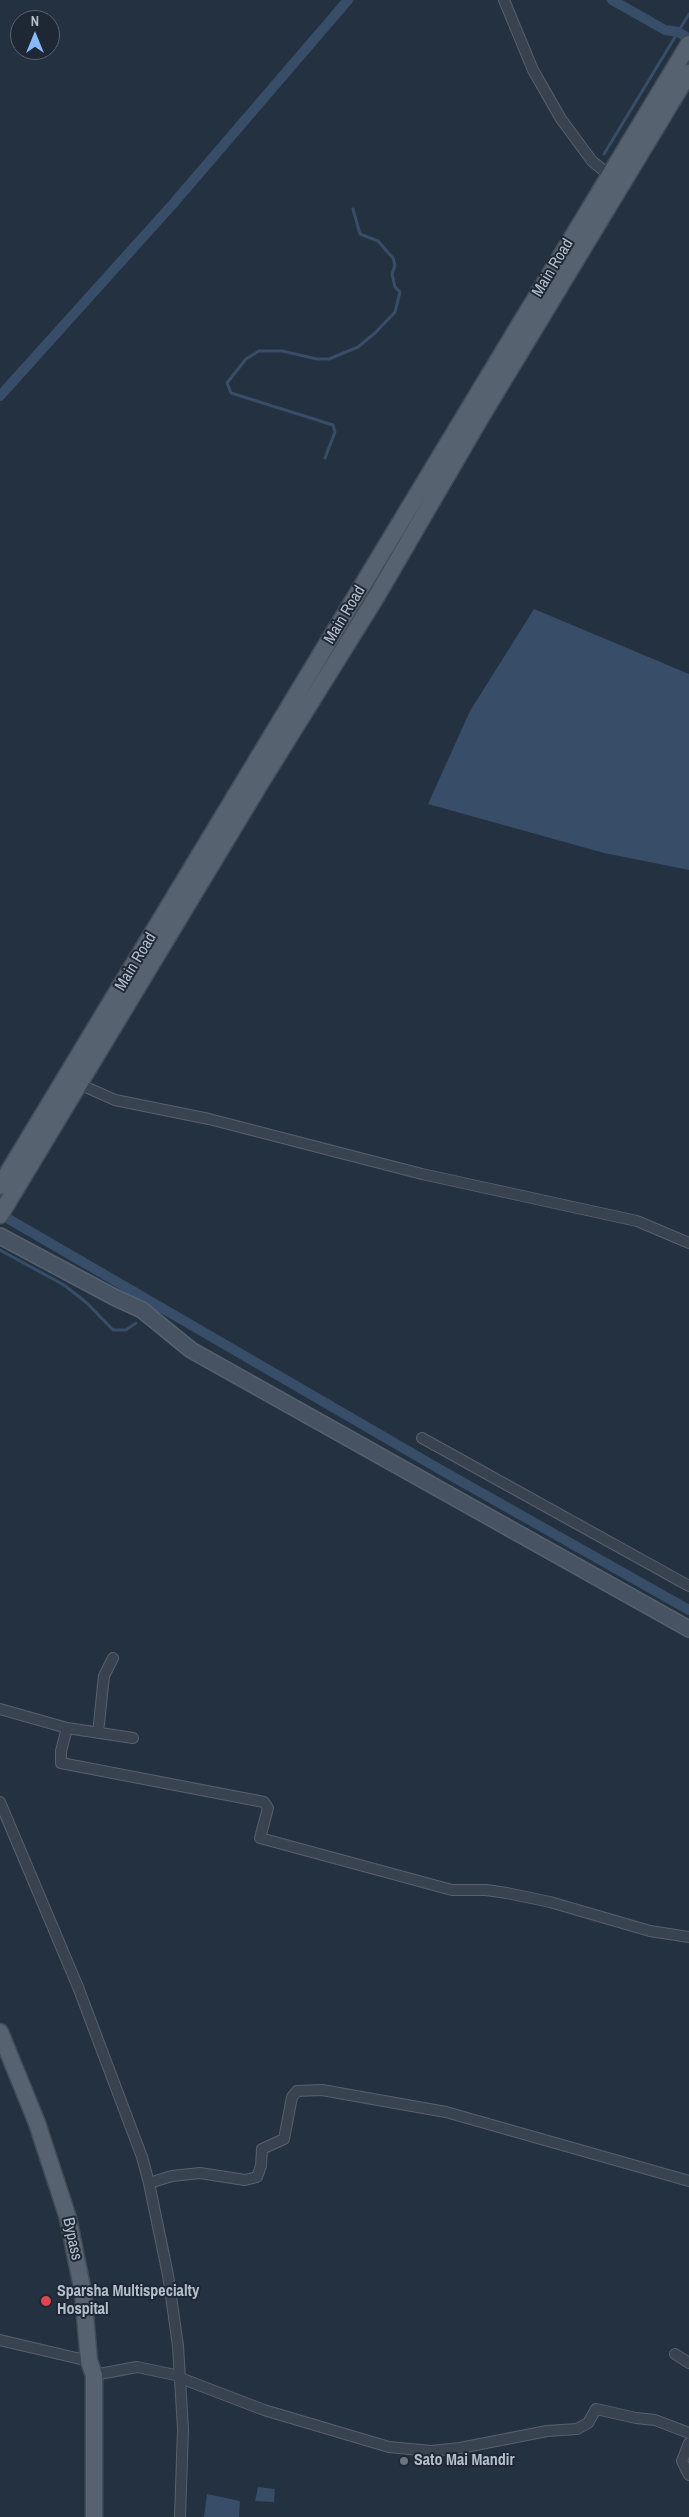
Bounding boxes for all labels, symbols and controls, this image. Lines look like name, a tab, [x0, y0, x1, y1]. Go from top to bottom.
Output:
north arrow	[10, 10, 60, 60]
text: N	[31, 12, 39, 30]
street label: Main Road	[528, 236, 578, 300]
street label: Main Road	[320, 583, 370, 647]
street label: Main Road	[111, 930, 161, 994]
street label: Bypass	[58, 2216, 86, 2262]
place label: Sparsha Multispecialty Hospital	[57, 2282, 199, 2320]
marker: Sparsha Multispecialty Hospital	[39, 2294, 53, 2308]
place label: Sato Mai Mandir	[414, 2451, 515, 2471]
marker: Sato Mai Mandir	[398, 2455, 410, 2467]

